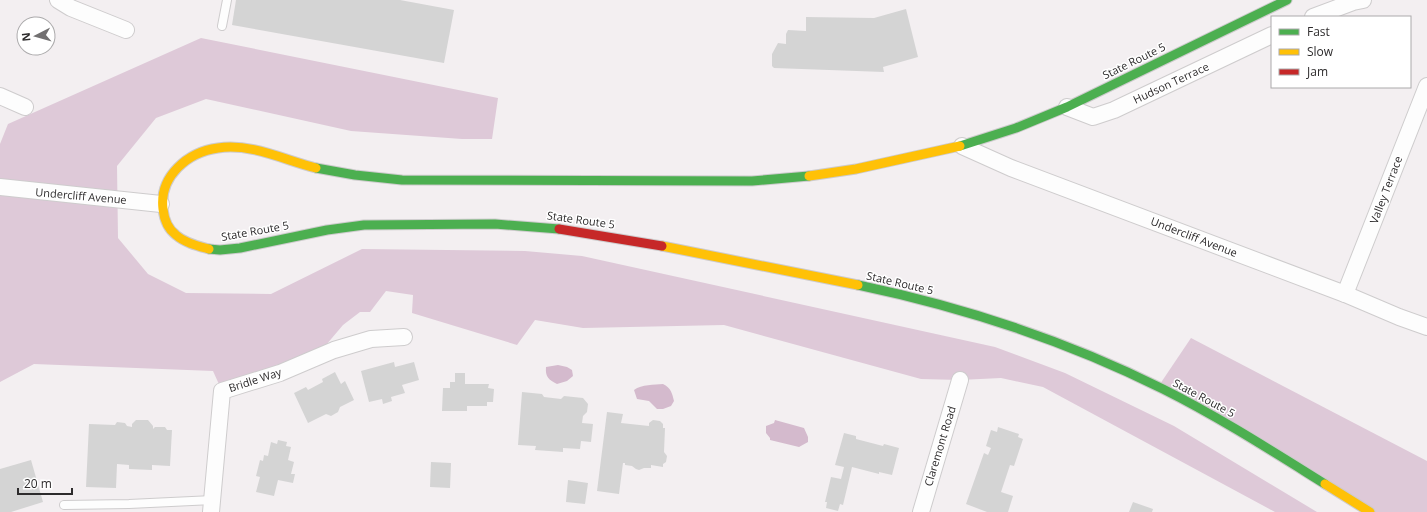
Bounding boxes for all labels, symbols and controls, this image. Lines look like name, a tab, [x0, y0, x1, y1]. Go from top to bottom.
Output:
north arrow	[16, 16, 56, 56]
legend	[1271, 16, 1411, 88]
text: Fast	[1307, 23, 1330, 40]
text: N	[18, 32, 33, 42]
street label: State Route 5	[1100, 39, 1168, 82]
text: Slow	[1307, 43, 1334, 60]
street label: Hudson Terrace	[1131, 58, 1211, 107]
text: Jam	[1306, 63, 1328, 80]
street label: Valley Terrace	[1366, 154, 1405, 226]
street label: Undercliff Avenue	[35, 184, 127, 207]
street label: State Route 5	[546, 207, 616, 232]
street label: Undercliff Avenue	[1149, 213, 1240, 260]
street label: State Route 5	[220, 217, 290, 244]
street label: State Route 5	[865, 268, 935, 298]
street label: Bridle Way	[227, 364, 284, 395]
street label: State Route 5	[1171, 375, 1238, 420]
street label: Claremont Road	[920, 404, 959, 488]
scale bar	[18, 470, 72, 496]
text: 20 m	[24, 475, 52, 492]

